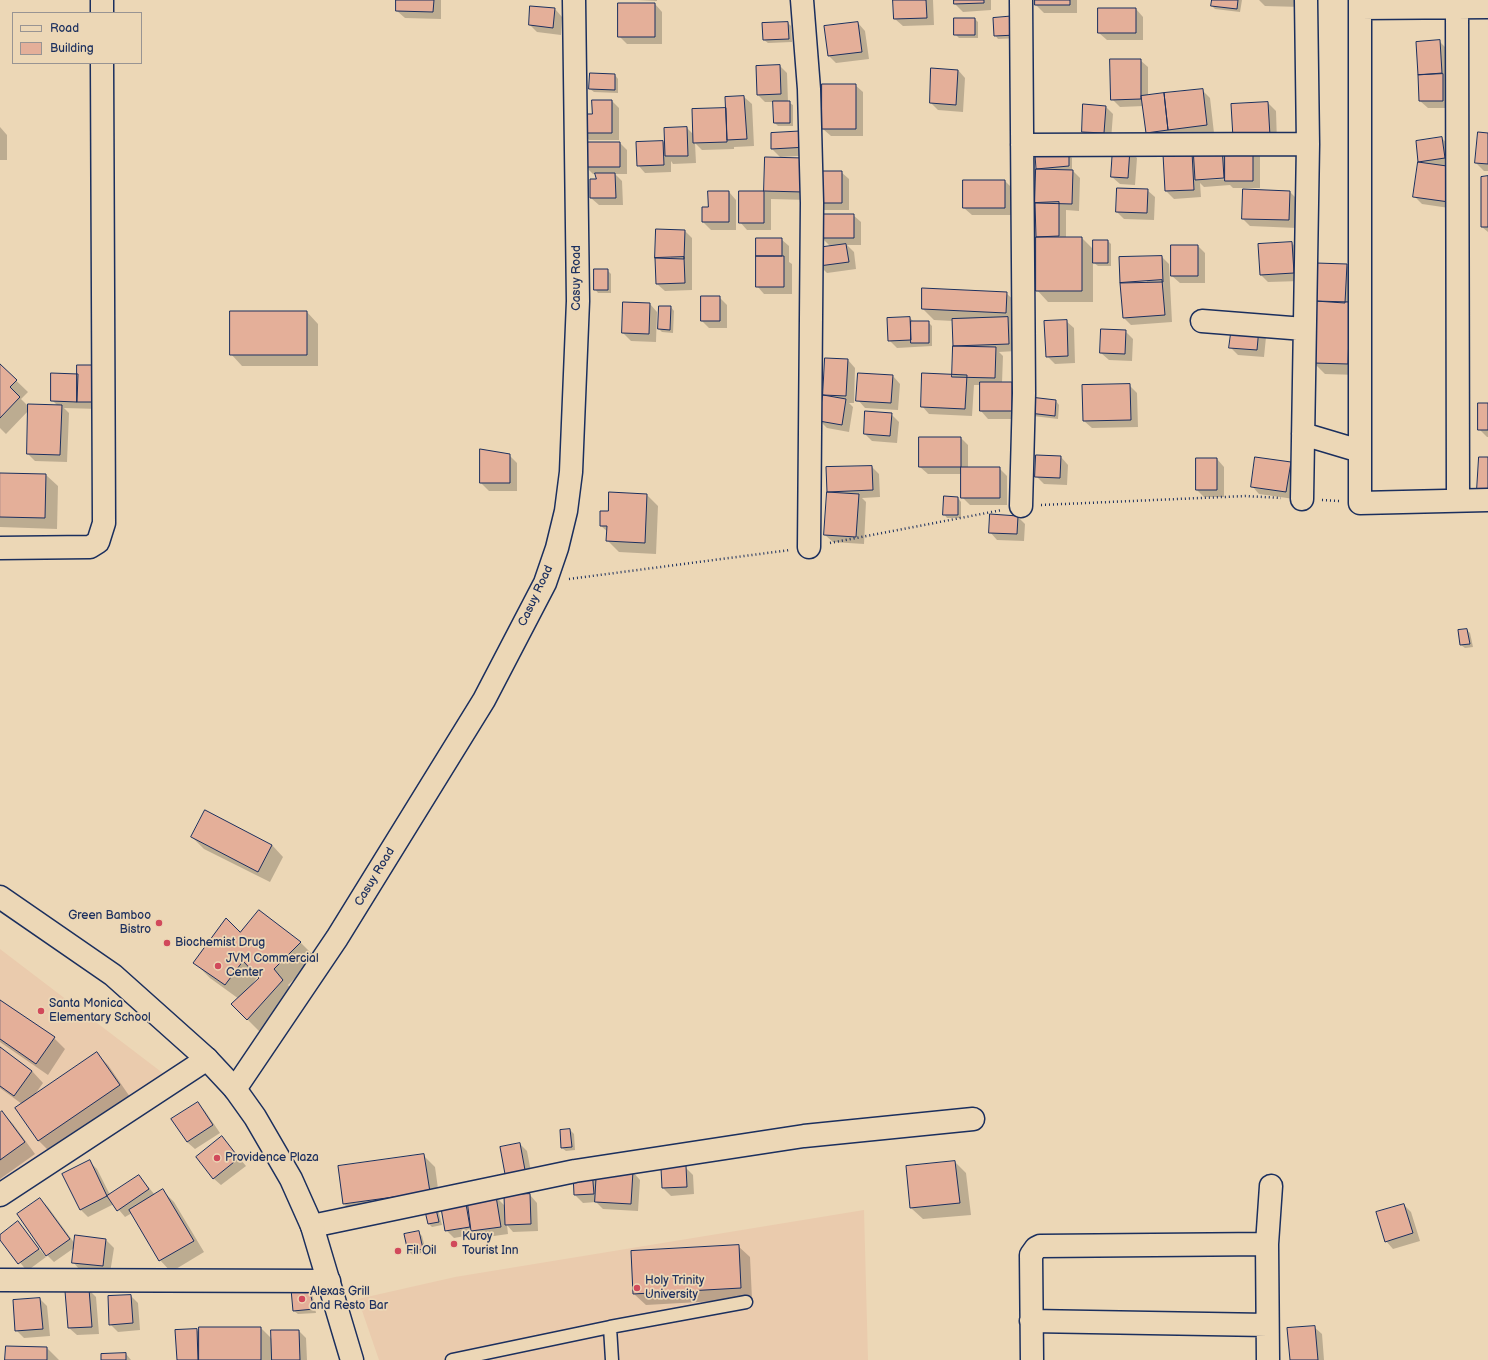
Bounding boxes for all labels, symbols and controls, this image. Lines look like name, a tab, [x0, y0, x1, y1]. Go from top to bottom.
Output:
legend	[12, 12, 142, 64]
text: Road	[50, 21, 79, 36]
text: Building	[50, 41, 94, 56]
street label: Casuy Road	[570, 245, 584, 311]
street label: Casuy Road	[516, 563, 556, 629]
street label: Casuy Road	[352, 845, 398, 909]
place label: Green Bamboo Bistro	[68, 909, 151, 937]
marker: Green Bamboo Bistro	[154, 918, 164, 928]
place label: Biochemist Drug	[175, 936, 265, 950]
marker: Biochemist Drug	[162, 938, 172, 948]
place label: JVM Commercial Center	[226, 952, 319, 980]
marker: JVM Commercial Center	[213, 961, 223, 971]
place label: Santa Monica Elementary School	[49, 997, 151, 1025]
marker: Santa Monica Elementary School	[36, 1006, 46, 1016]
place label: Providence Plaza	[225, 1151, 319, 1165]
marker: Providence Plaza	[212, 1153, 222, 1163]
place label: Kuroy Tourist Inn	[462, 1230, 519, 1258]
marker: Kuroy Tourist Inn	[449, 1239, 459, 1249]
place label: Fil Oil	[406, 1244, 437, 1258]
marker: Fil Oil	[393, 1246, 403, 1256]
place label: Holy Trinity University	[645, 1274, 704, 1302]
marker: Holy Trinity University	[632, 1283, 642, 1293]
place label: Alexas Grill and Resto Bar	[310, 1285, 388, 1313]
marker: Alexas Grill and Resto Bar	[297, 1294, 307, 1304]

